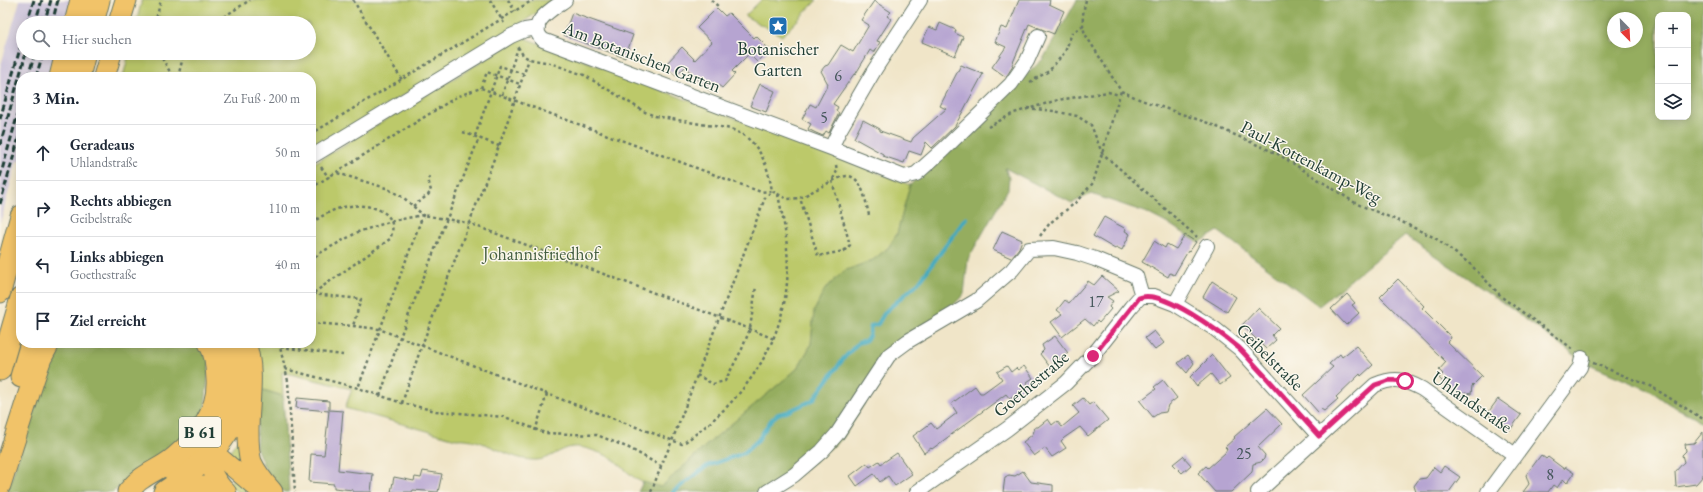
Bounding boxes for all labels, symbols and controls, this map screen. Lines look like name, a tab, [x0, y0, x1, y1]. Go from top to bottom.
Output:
north arrow	[1607, 12, 1643, 48]
map controls	[1655, 12, 1691, 120]
button: +	[1655, 12, 1691, 48]
street label: Am Botanischen Garten	[559, 15, 725, 97]
place icon: Botanischer Garten	[767, 15, 789, 37]
search box	[16, 16, 316, 60]
icon: search	[30, 27, 52, 49]
text: Hier suchen	[62, 29, 132, 48]
place label: Botanischer Garten	[737, 37, 819, 81]
button: −	[1655, 48, 1691, 84]
house number: 6	[834, 65, 842, 86]
button: layers	[1655, 84, 1691, 120]
text: 3 Min.	[32, 87, 79, 109]
text: Zu Fuß · 200 m	[223, 90, 300, 107]
house number: 5	[820, 107, 828, 128]
street label: Paul-Kottenkamp-Weg	[1237, 115, 1386, 208]
text: Geradeaus	[70, 135, 134, 154]
icon: ahead	[32, 142, 54, 164]
text: 50 m	[275, 144, 300, 161]
text: Uhlandstraße	[70, 154, 137, 171]
text: Rechts abbiegen	[70, 191, 172, 210]
icon: right	[32, 198, 54, 220]
text: 110 m	[269, 200, 300, 217]
text: Geibelstraße	[70, 210, 132, 227]
park label: Johannisfriedhof	[481, 242, 601, 265]
text: Links abbiegen	[70, 247, 164, 266]
icon: left	[32, 254, 54, 276]
text: 40 m	[275, 256, 300, 273]
text: Goethestraße	[70, 266, 136, 283]
house number: 17	[1088, 291, 1104, 312]
icon: arrive	[32, 310, 54, 332]
text: Ziel erreicht	[70, 311, 146, 330]
street label: Geibelstraße	[1232, 318, 1309, 395]
street label: Goethestraße	[988, 345, 1073, 422]
route end	[1084, 347, 1102, 365]
street label: Uhlandstraße	[1427, 365, 1517, 438]
route start	[1396, 372, 1414, 390]
road number: B 61	[179, 417, 221, 447]
house number: 25	[1236, 443, 1252, 464]
house number: 8	[1546, 464, 1554, 485]

